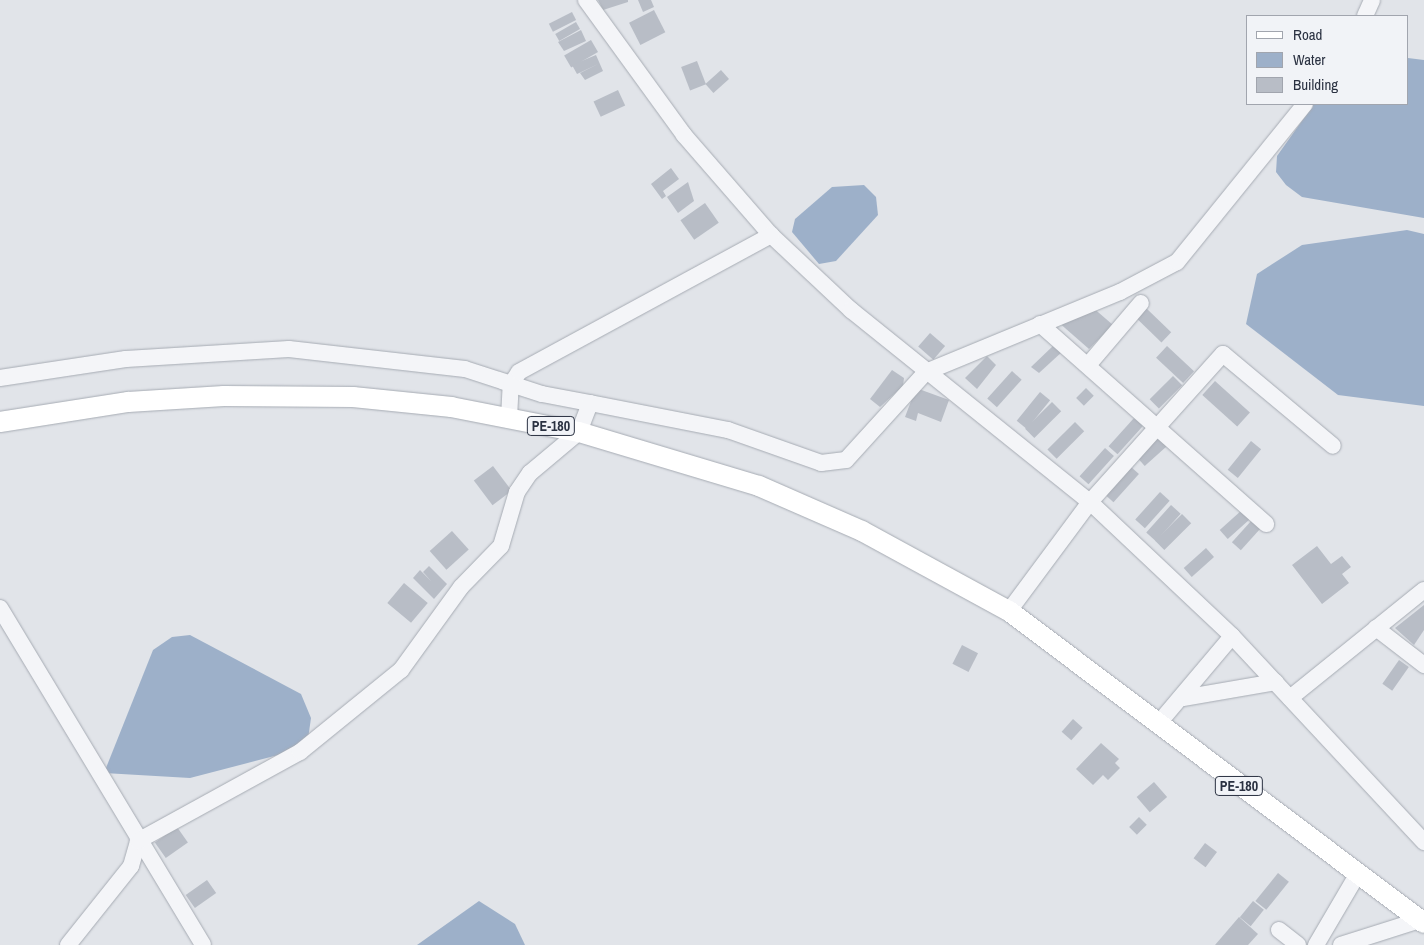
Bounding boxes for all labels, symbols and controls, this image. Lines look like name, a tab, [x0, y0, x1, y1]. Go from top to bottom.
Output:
legend	[1246, 15, 1409, 105]
text: Road	[1293, 24, 1322, 45]
text: Water	[1293, 49, 1325, 70]
text: Building	[1293, 74, 1338, 95]
road number: PE-180	[526, 414, 576, 438]
road number: PE-180	[1214, 774, 1264, 798]

